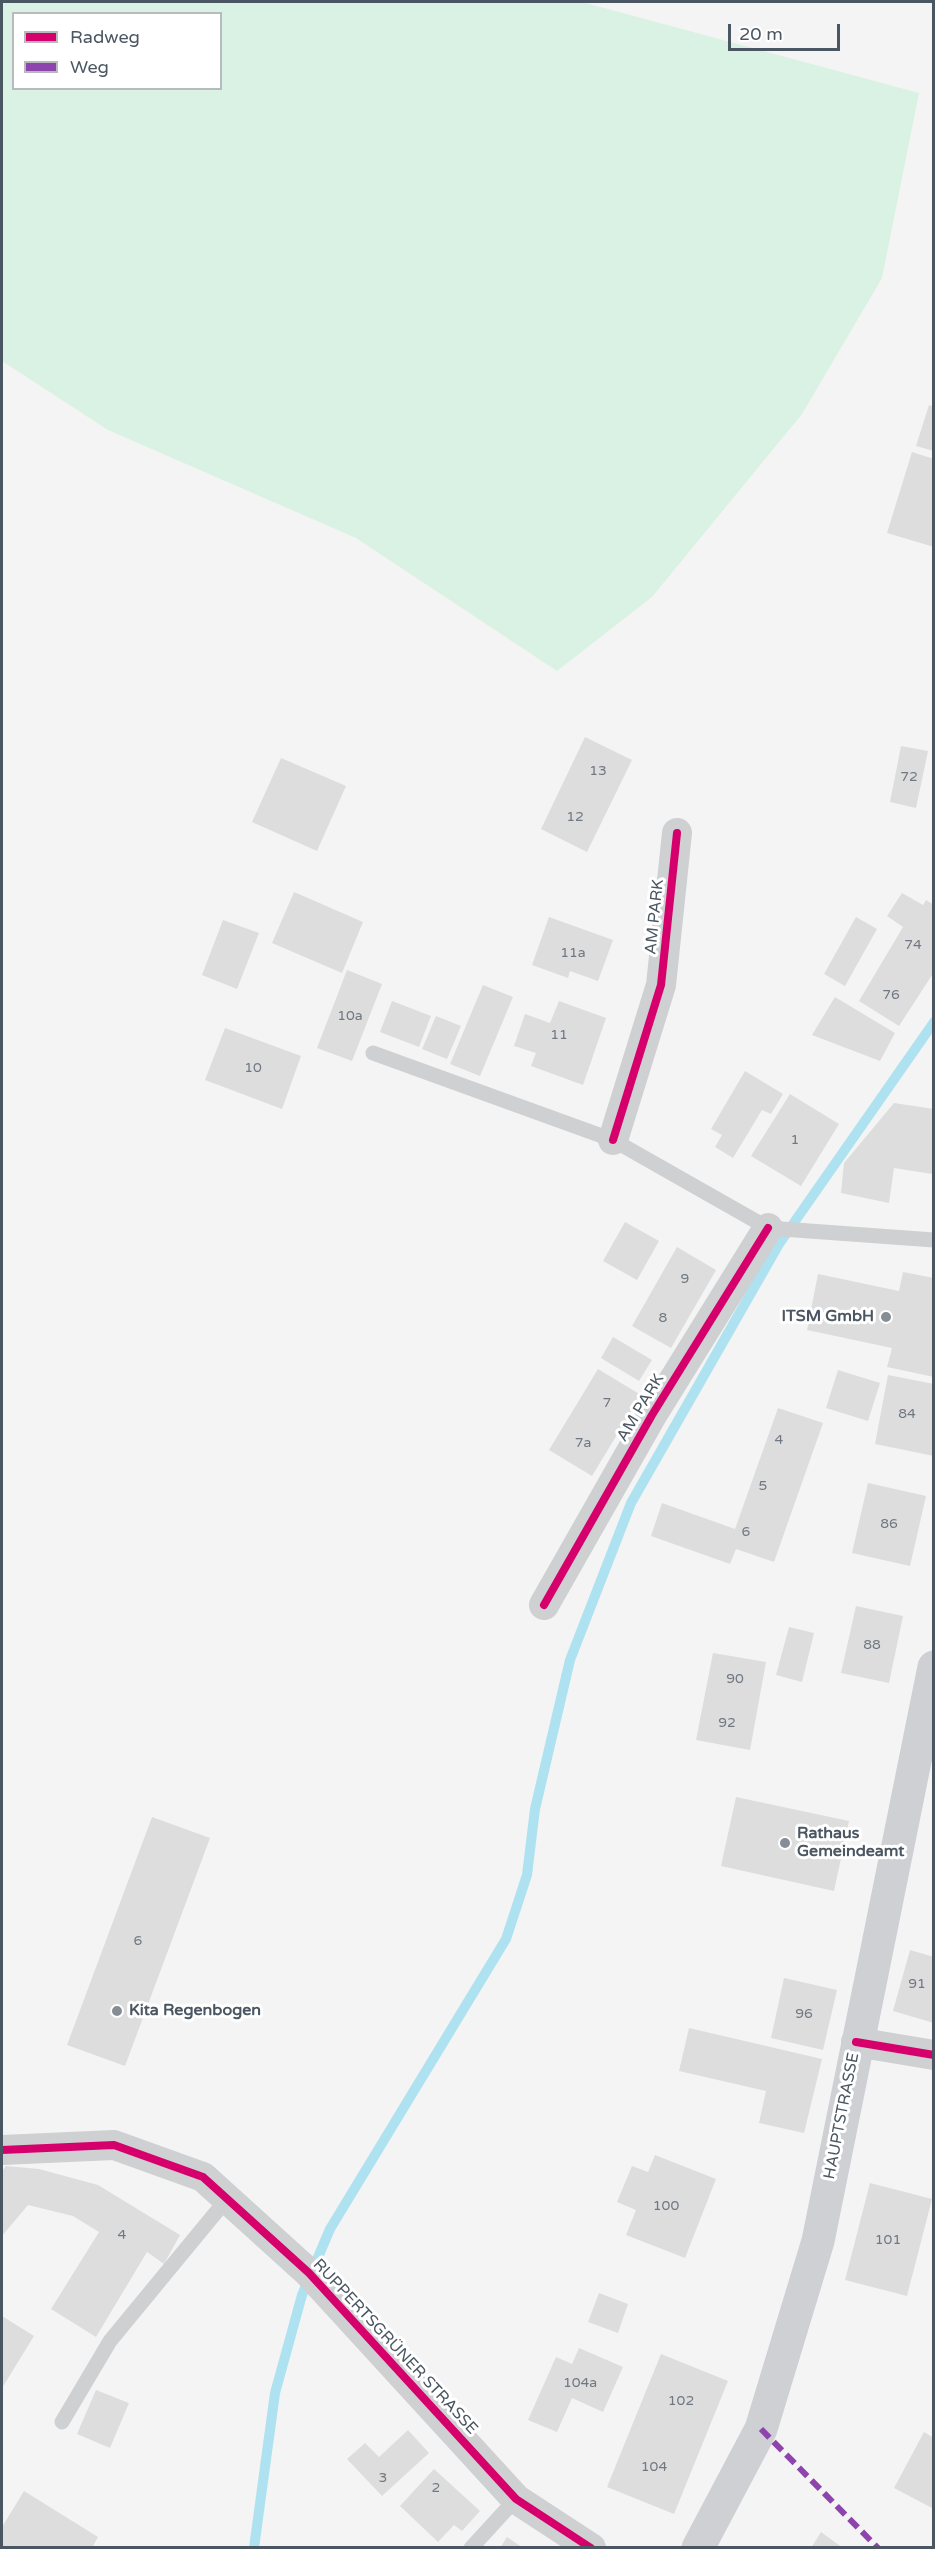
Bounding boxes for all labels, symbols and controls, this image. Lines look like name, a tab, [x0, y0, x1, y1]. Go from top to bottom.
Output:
legend	[12, 12, 222, 90]
scale bar	[731, 12, 844, 50]
text: 20 m	[739, 23, 783, 45]
text: Radweg	[70, 26, 140, 48]
text: Weg	[70, 56, 109, 78]
house number: 13	[589, 763, 607, 779]
house number: 72	[900, 769, 918, 785]
house number: 12	[566, 809, 584, 825]
street label: AM PARK	[641, 878, 669, 956]
house number: 74	[904, 937, 922, 953]
house number: 11a	[560, 945, 586, 961]
house number: 76	[882, 987, 900, 1003]
house number: 10a	[337, 1008, 363, 1024]
house number: 11	[550, 1027, 568, 1043]
house number: 10	[244, 1060, 262, 1076]
house number: 1	[791, 1132, 799, 1148]
house number: 9	[681, 1271, 689, 1287]
place label: ITSM GmbH	[781, 1307, 874, 1327]
house number: 8	[659, 1310, 667, 1326]
marker: ITSM GmbH	[879, 1310, 893, 1324]
street label: AM PARK	[613, 1371, 669, 1445]
house number: 7	[603, 1395, 611, 1411]
house number: 84	[898, 1406, 916, 1422]
house number: 4	[775, 1432, 783, 1448]
house number: 7a	[575, 1435, 591, 1451]
house number: 5	[759, 1478, 767, 1494]
house number: 86	[880, 1516, 898, 1532]
house number: 6	[742, 1524, 750, 1540]
house number: 88	[863, 1637, 881, 1653]
house number: 90	[726, 1671, 744, 1687]
house number: 92	[718, 1715, 736, 1731]
place label: Rathaus Gemeindeamt	[797, 1824, 904, 1862]
marker: Rathaus Gemeindeamt	[778, 1836, 792, 1850]
house number: 6	[134, 1933, 142, 1949]
house number: 91	[908, 1976, 926, 1992]
place label: Kita Regenbogen	[129, 2001, 261, 2021]
marker: Kita Regenbogen	[110, 2004, 124, 2018]
house number: 96	[795, 2006, 813, 2022]
street label: HAUPTSTRASSE	[820, 2051, 864, 2181]
house number: 100	[653, 2198, 679, 2214]
house number: 4	[118, 2227, 126, 2243]
house number: 101	[875, 2232, 901, 2248]
street label: RUPPERTSGRÜNER STRASSE	[309, 2255, 481, 2439]
house number: 104a	[563, 2375, 597, 2391]
house number: 102	[668, 2393, 694, 2409]
house number: 104	[641, 2459, 667, 2475]
house number: 3	[379, 2470, 387, 2486]
house number: 2	[432, 2480, 440, 2496]

